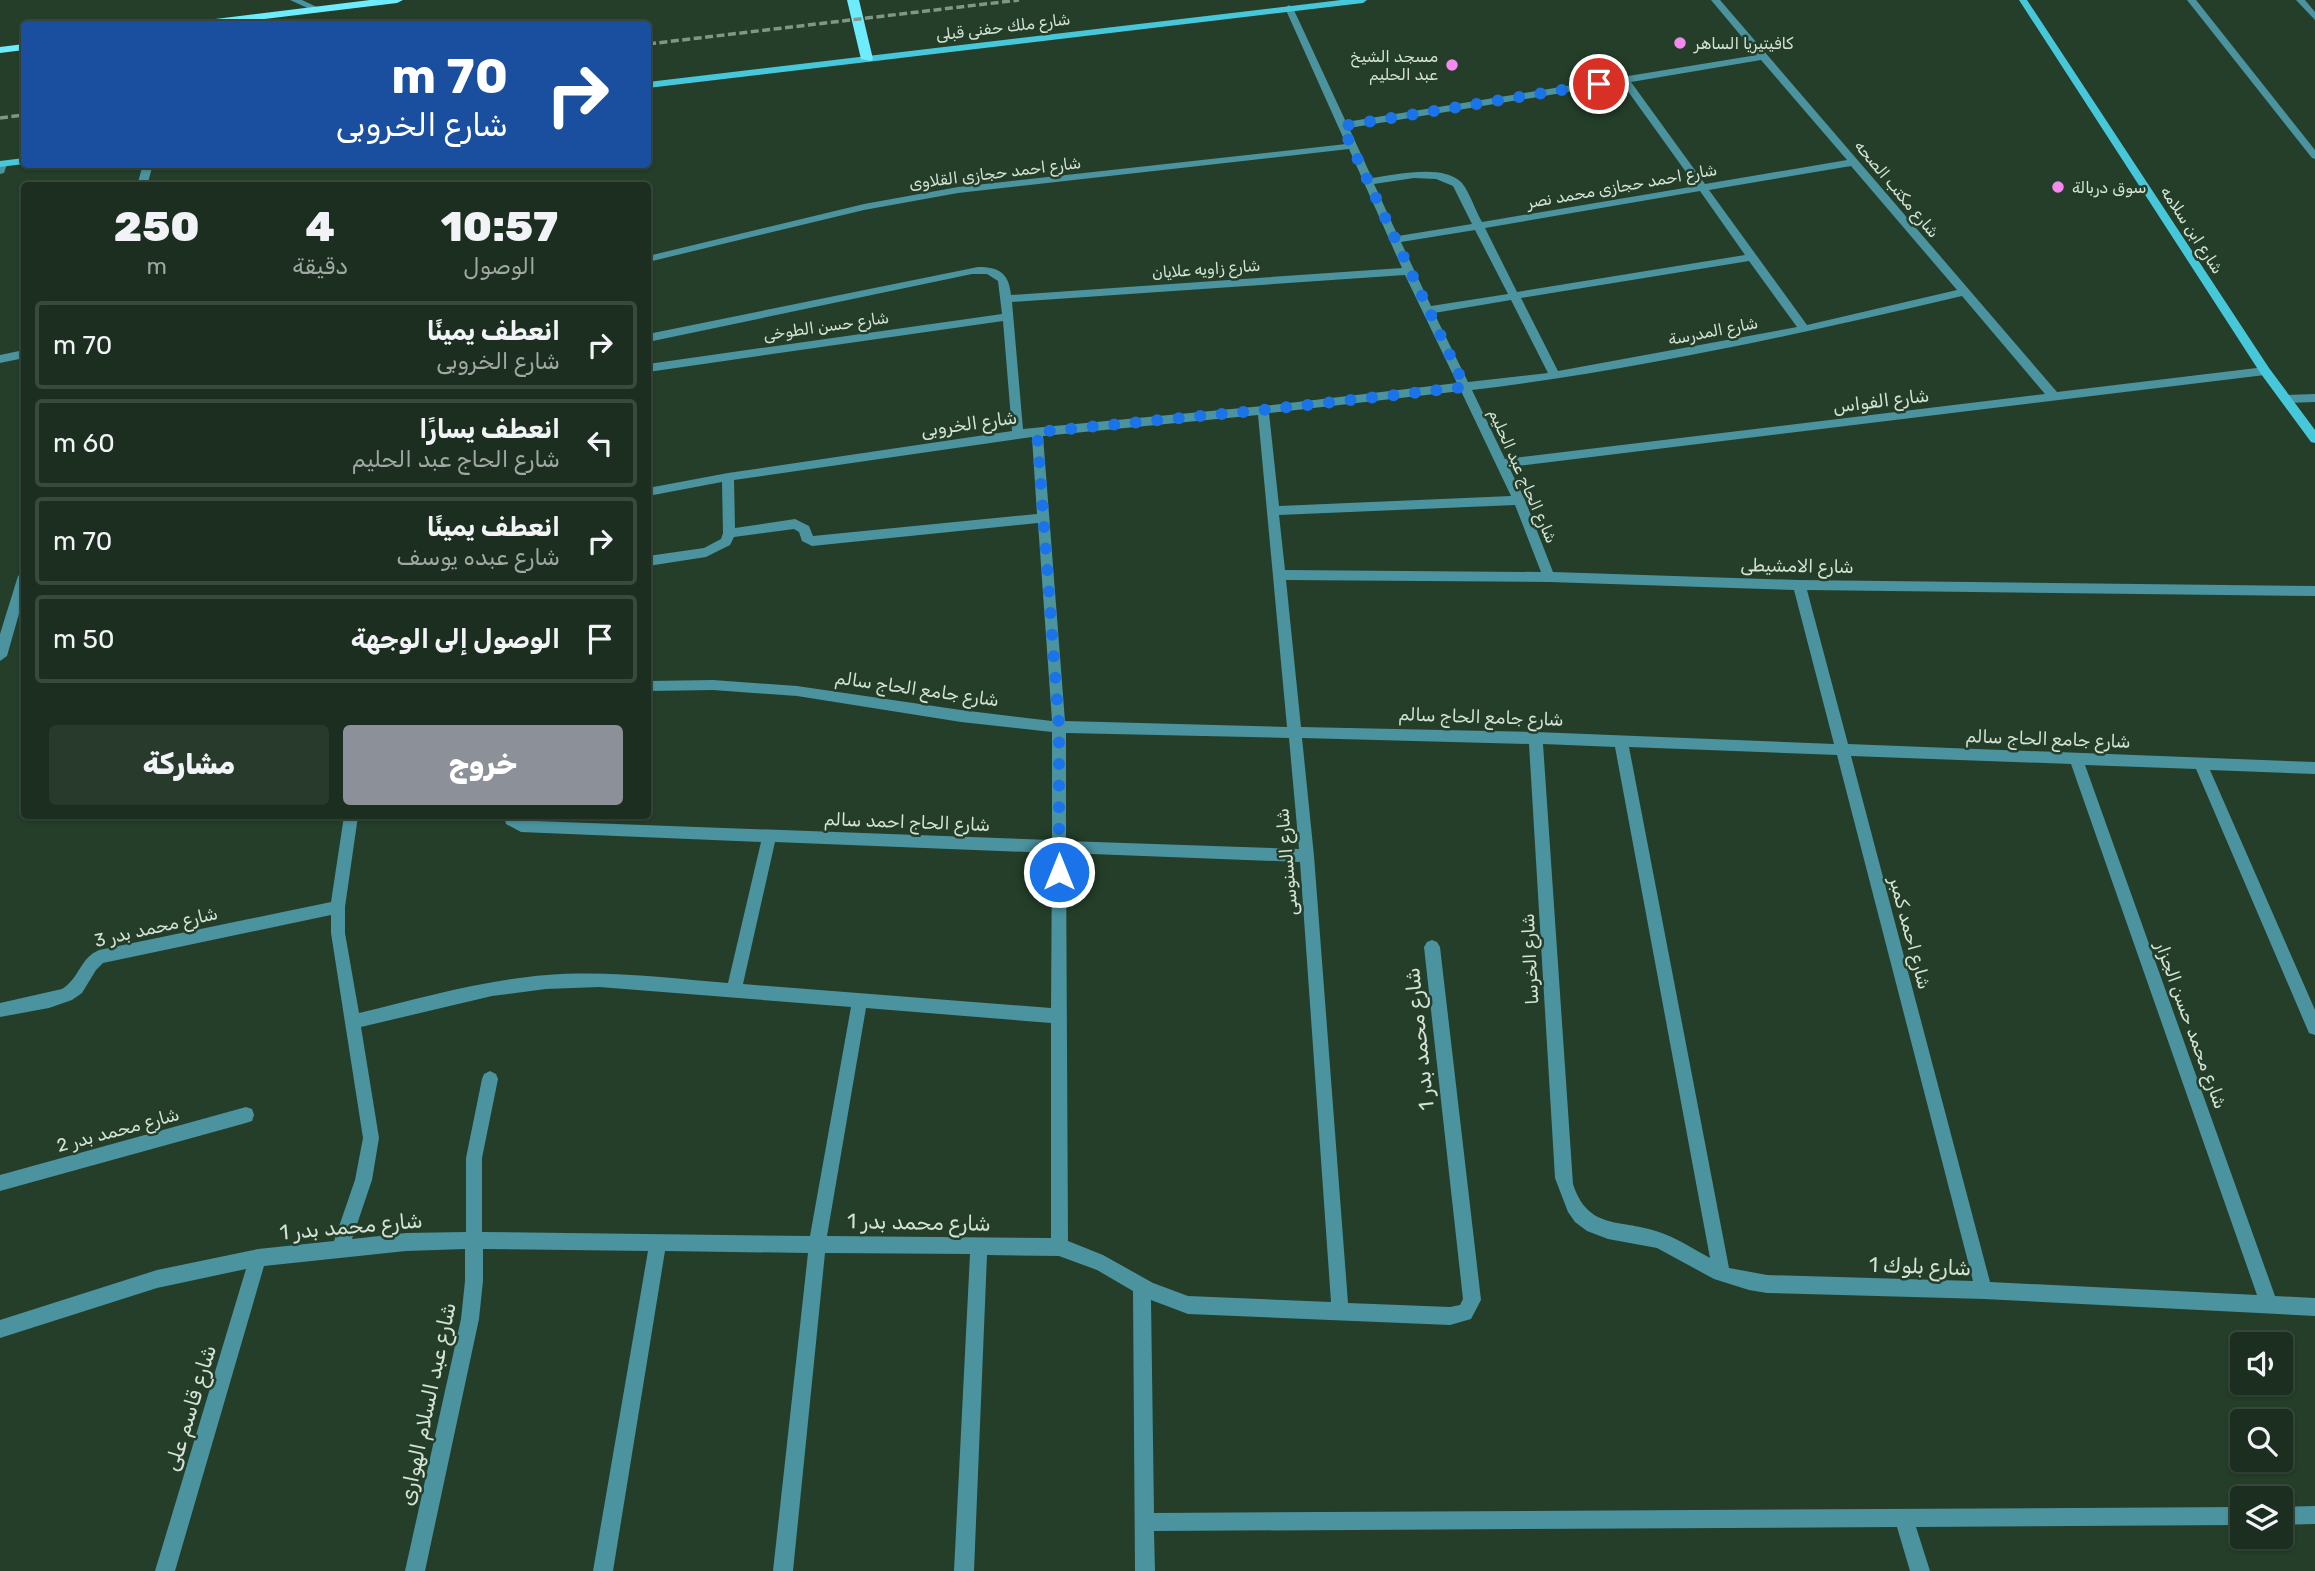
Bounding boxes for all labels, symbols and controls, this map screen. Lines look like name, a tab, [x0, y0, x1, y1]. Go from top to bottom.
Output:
street label: شارع ملك حفنى قبلى	[935, 9, 1072, 47]
place label: كافيتيريا الساهر	[1693, 34, 1794, 54]
marker: كافيتيريا الساهر	[1672, 35, 1688, 51]
text: 70 m	[391, 47, 508, 105]
place label: مسجد الشيخ عبد الحليم	[1350, 47, 1438, 85]
icon: right	[532, 49, 623, 140]
pin	[1569, 54, 1629, 114]
marker: مسجد الشيخ عبد الحليم	[1444, 57, 1460, 73]
icon: arrive	[1580, 65, 1618, 103]
text: شارع الخروبى	[336, 106, 508, 144]
street label: شارع مكتب الصحه	[1849, 136, 1943, 243]
street label: شارع احمد حجازى القلاوى	[908, 153, 1082, 195]
street label: شارع احمد حجازى محمد نصر	[1524, 160, 1719, 214]
place label: سوق دربالة	[2072, 178, 2146, 198]
marker: سوق دربالة	[2050, 179, 2066, 195]
street label: شارع ابن سلامه	[2155, 183, 2227, 278]
text: 250	[114, 202, 200, 252]
text: 4	[305, 202, 335, 252]
text: 10:57	[441, 202, 558, 252]
text: m	[146, 252, 167, 280]
text: دقيقة	[292, 252, 348, 280]
text: الوصول	[463, 252, 536, 280]
street label: شارع زاويه علايان	[1151, 256, 1261, 284]
street label: شارع حسن الطوخى	[762, 308, 890, 346]
street label: شارع المدرسة	[1666, 313, 1760, 351]
text: انعطف يمينًا	[427, 316, 560, 347]
icon: right	[581, 326, 619, 364]
text: 70 m	[53, 330, 112, 361]
text: شارع الخروبى	[436, 347, 560, 375]
street label: شارع الفواس	[1832, 384, 1930, 419]
street label: شارع الخروبى	[919, 406, 1019, 443]
street label: شارع الحاج عبد الحليم	[1483, 406, 1561, 547]
text: انعطف يسارًا	[419, 414, 560, 445]
icon: left	[581, 424, 619, 462]
text: 60 m	[53, 428, 115, 459]
text: شارع الحاج عبد الحليم	[352, 445, 560, 473]
text: انعطف يمينًا	[427, 512, 560, 543]
icon: right	[581, 522, 619, 560]
text: 70 m	[53, 526, 112, 557]
text: شارع عبده يوسف	[396, 543, 560, 571]
street label: شارع الامشيطى	[1740, 554, 1854, 579]
icon: arrive	[581, 620, 619, 658]
text: 50 m	[53, 624, 114, 655]
text: الوصول إلى الوجهة	[351, 624, 560, 655]
street label: شارع جامع الحاج سالم	[833, 667, 1000, 713]
street label: شارع جامع الحاج سالم	[1398, 703, 1564, 733]
button: مشاركة	[49, 725, 329, 805]
button: خروج	[343, 725, 623, 805]
street label: شارع جامع الحاج سالم	[1965, 725, 2131, 755]
street label: شارع السنوسى	[1271, 807, 1304, 917]
street label: شارع الحاج احمد سالم	[824, 808, 990, 837]
position arrow	[1022, 835, 1096, 909]
street label: شارع احمد كمبر	[1883, 873, 1936, 992]
street label: شارع محمد بدر 3	[92, 902, 220, 953]
street label: شارع الخرسا	[1517, 913, 1544, 1005]
street label: شارع محمد حسن الجزار	[2149, 937, 2232, 1112]
street label: شارع محمد بدر 1	[1399, 966, 1441, 1112]
street label: شارع محمد بدر 2	[54, 1103, 182, 1158]
street label: شارع محمد بدر 1	[278, 1207, 424, 1247]
street label: شارع محمد بدر 1	[847, 1208, 991, 1238]
street label: شارع بلوك 1	[1868, 1252, 1971, 1282]
street label: شارع عبد السلام الهوارى	[393, 1300, 463, 1508]
map controls	[2230, 1332, 2293, 1549]
button: sound	[2230, 1332, 2293, 1395]
street label: شارع قاسم على	[159, 1342, 223, 1475]
button: search	[2230, 1409, 2293, 1472]
button: layers	[2230, 1486, 2293, 1549]

